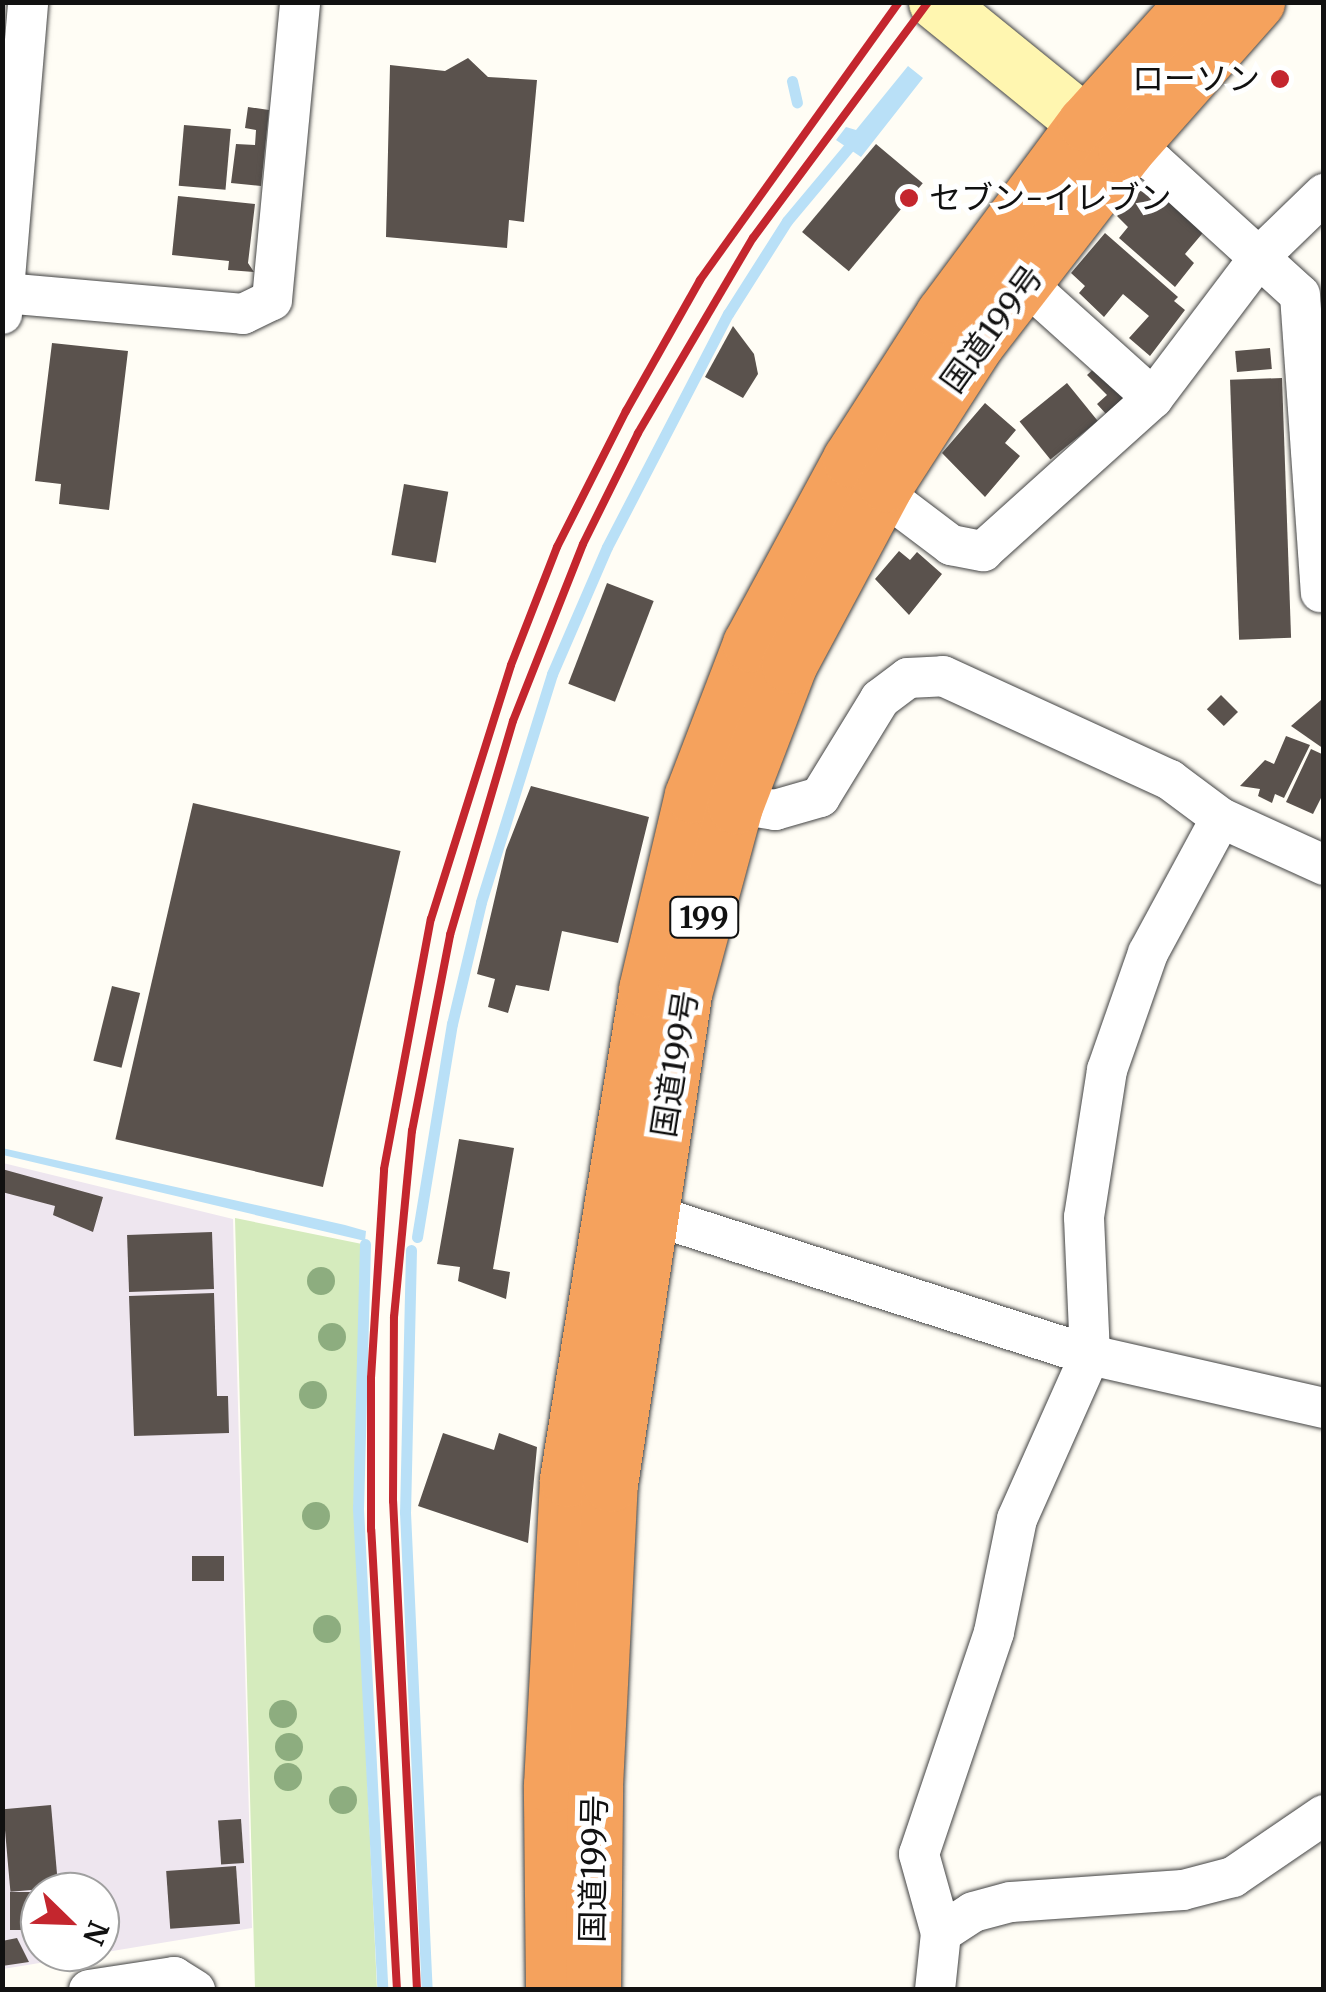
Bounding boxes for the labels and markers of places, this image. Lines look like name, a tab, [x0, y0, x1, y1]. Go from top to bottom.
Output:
place label: ローソン	[1132, 60, 1260, 98]
marker: ローソン	[1269, 68, 1291, 90]
place label: セブン-イレブン	[929, 179, 1172, 217]
marker: セブン-イレブン	[898, 187, 920, 209]

